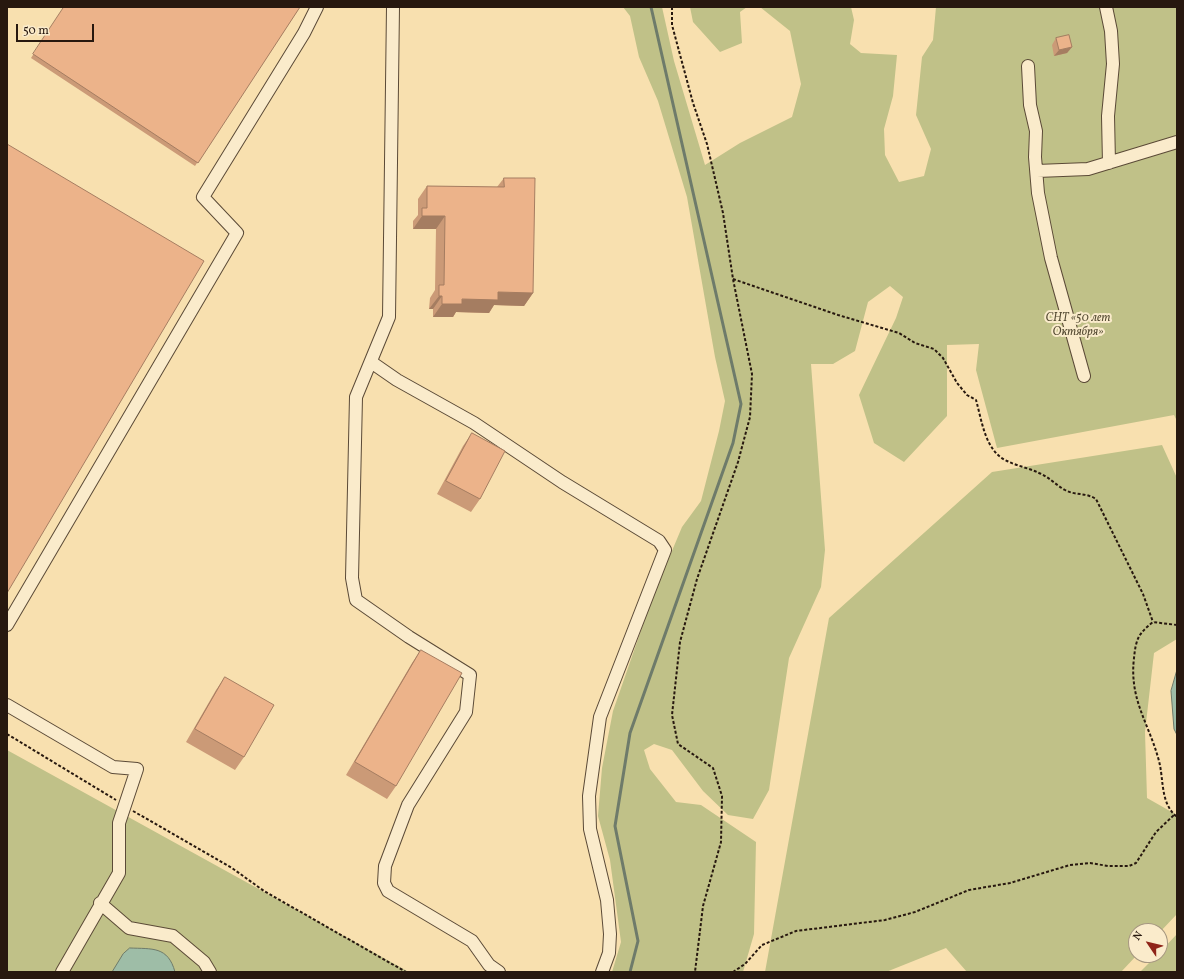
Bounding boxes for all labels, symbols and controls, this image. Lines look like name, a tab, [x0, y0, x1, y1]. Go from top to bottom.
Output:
scale bar	[18, 16, 96, 42]
text: 50 m	[23, 23, 49, 39]
park label: СНТ «50 лет Октября»	[1045, 312, 1111, 340]
north arrow	[1128, 923, 1168, 963]
text: N	[1130, 929, 1147, 944]

